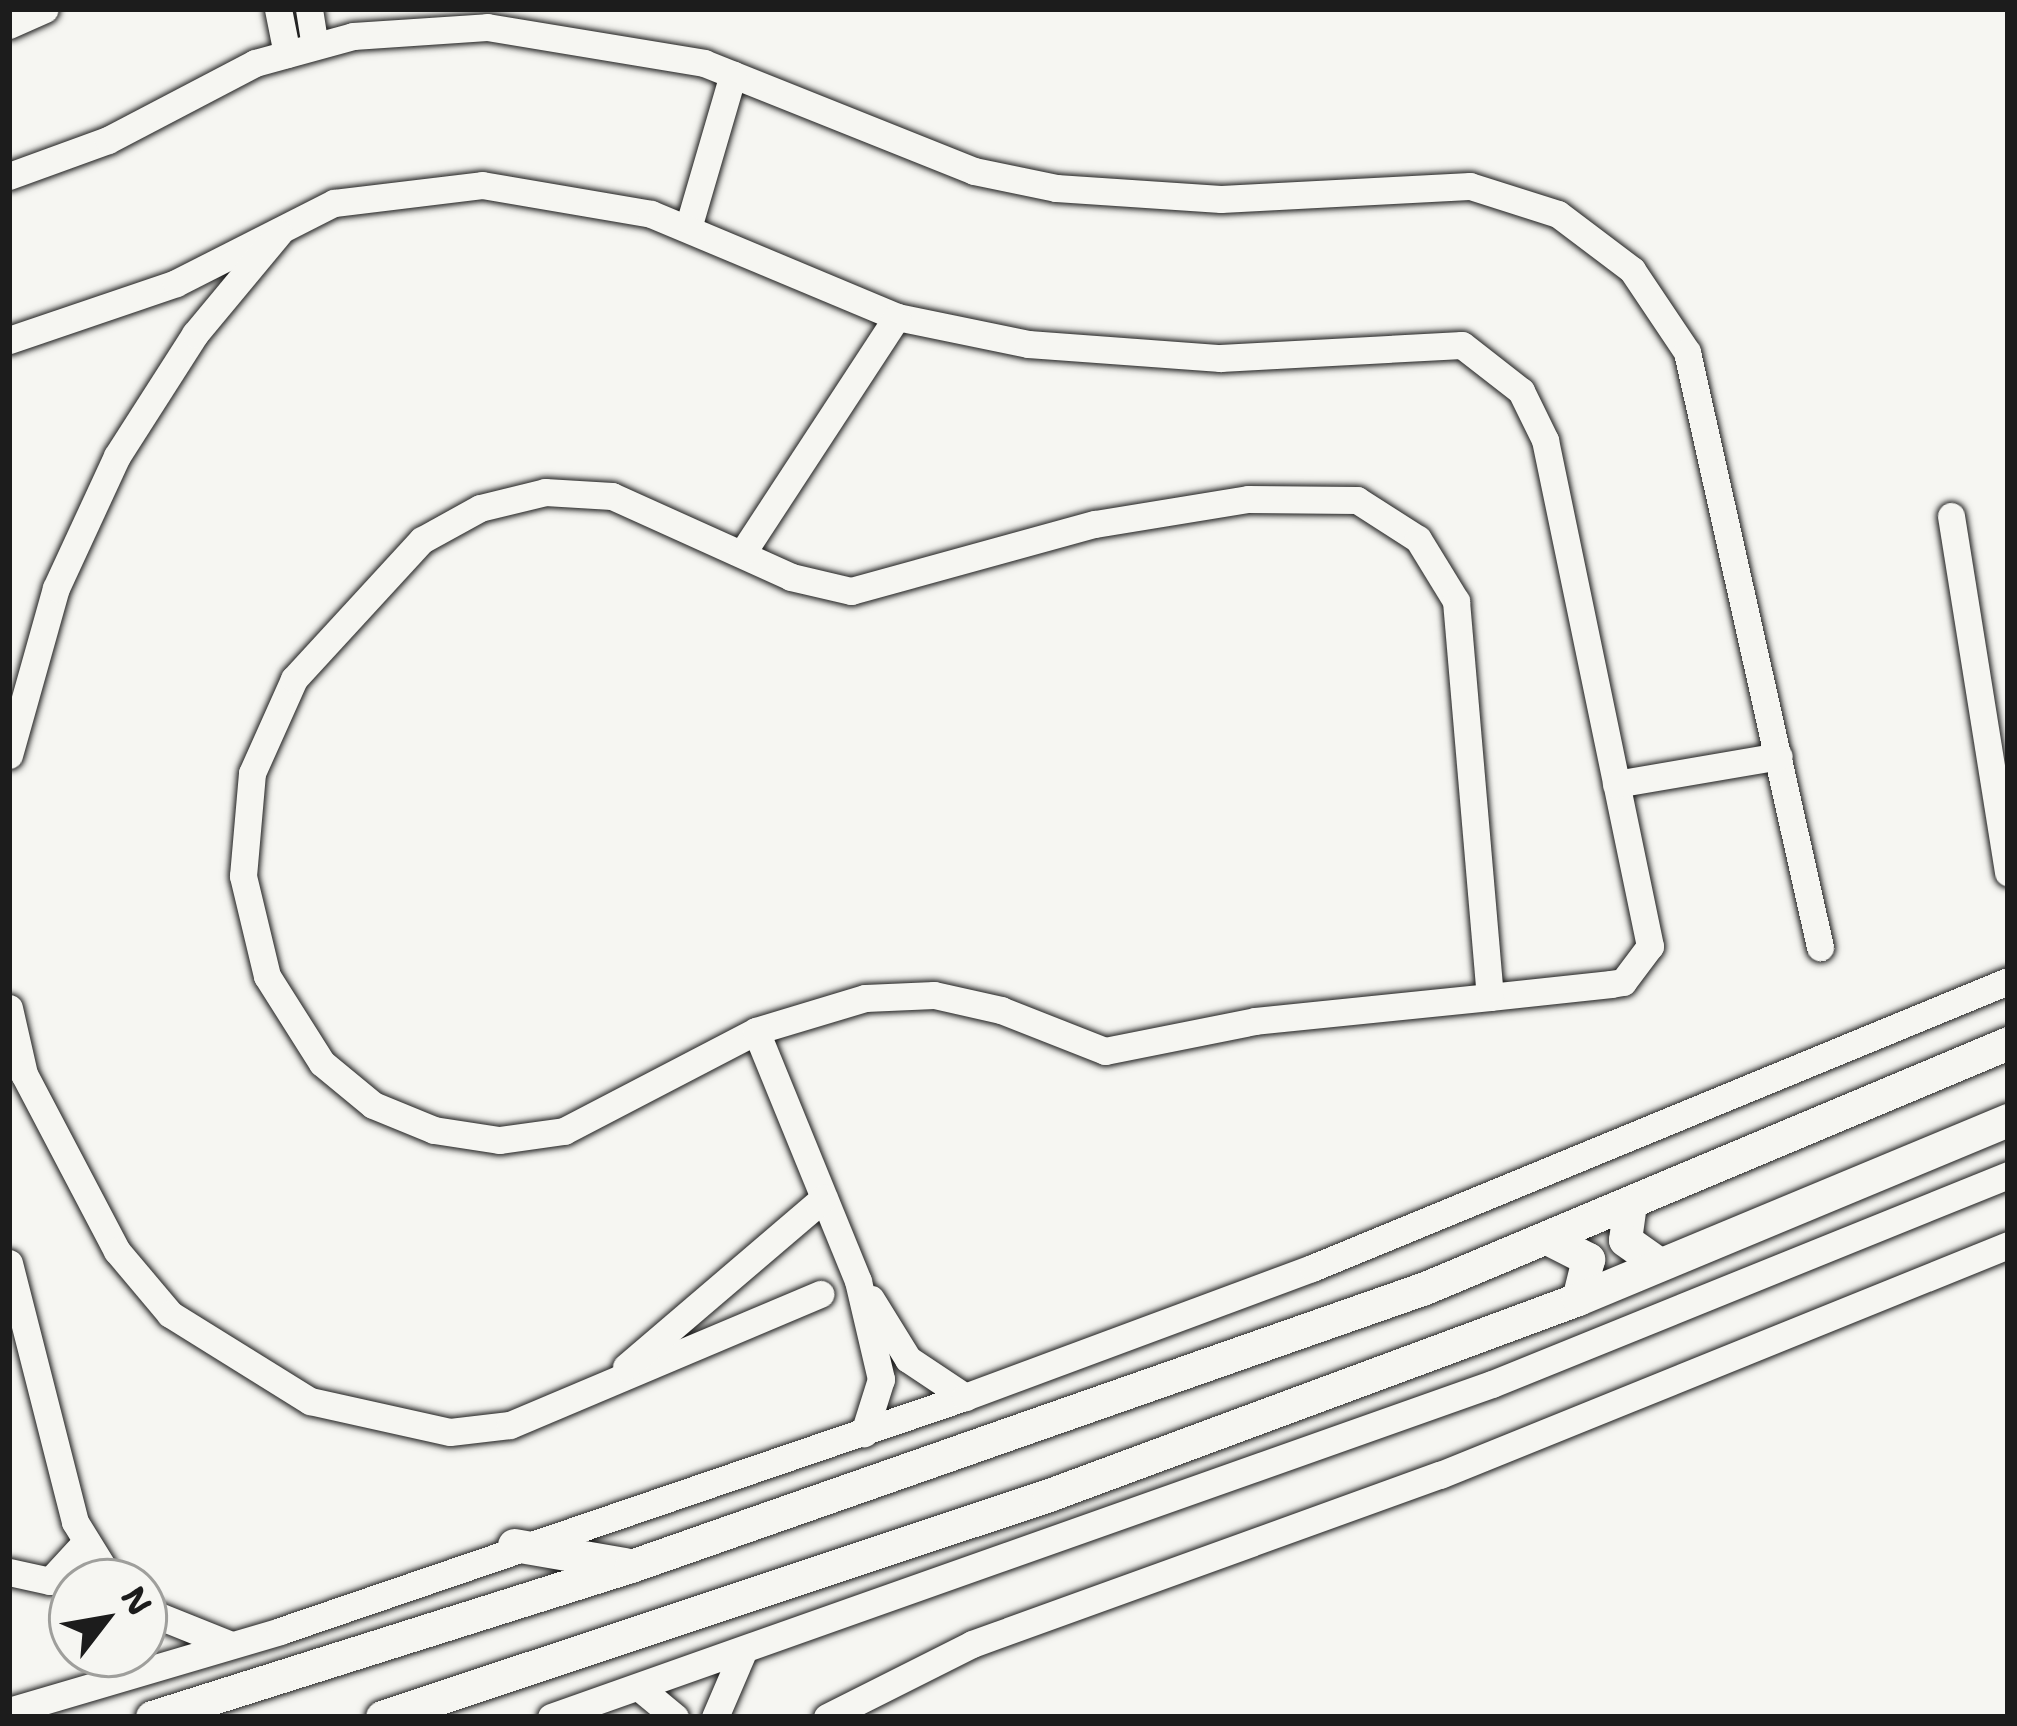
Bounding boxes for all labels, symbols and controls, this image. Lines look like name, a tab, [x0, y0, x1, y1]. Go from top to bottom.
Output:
north arrow	[48, 1558, 168, 1678]
text: N	[111, 1578, 163, 1624]

